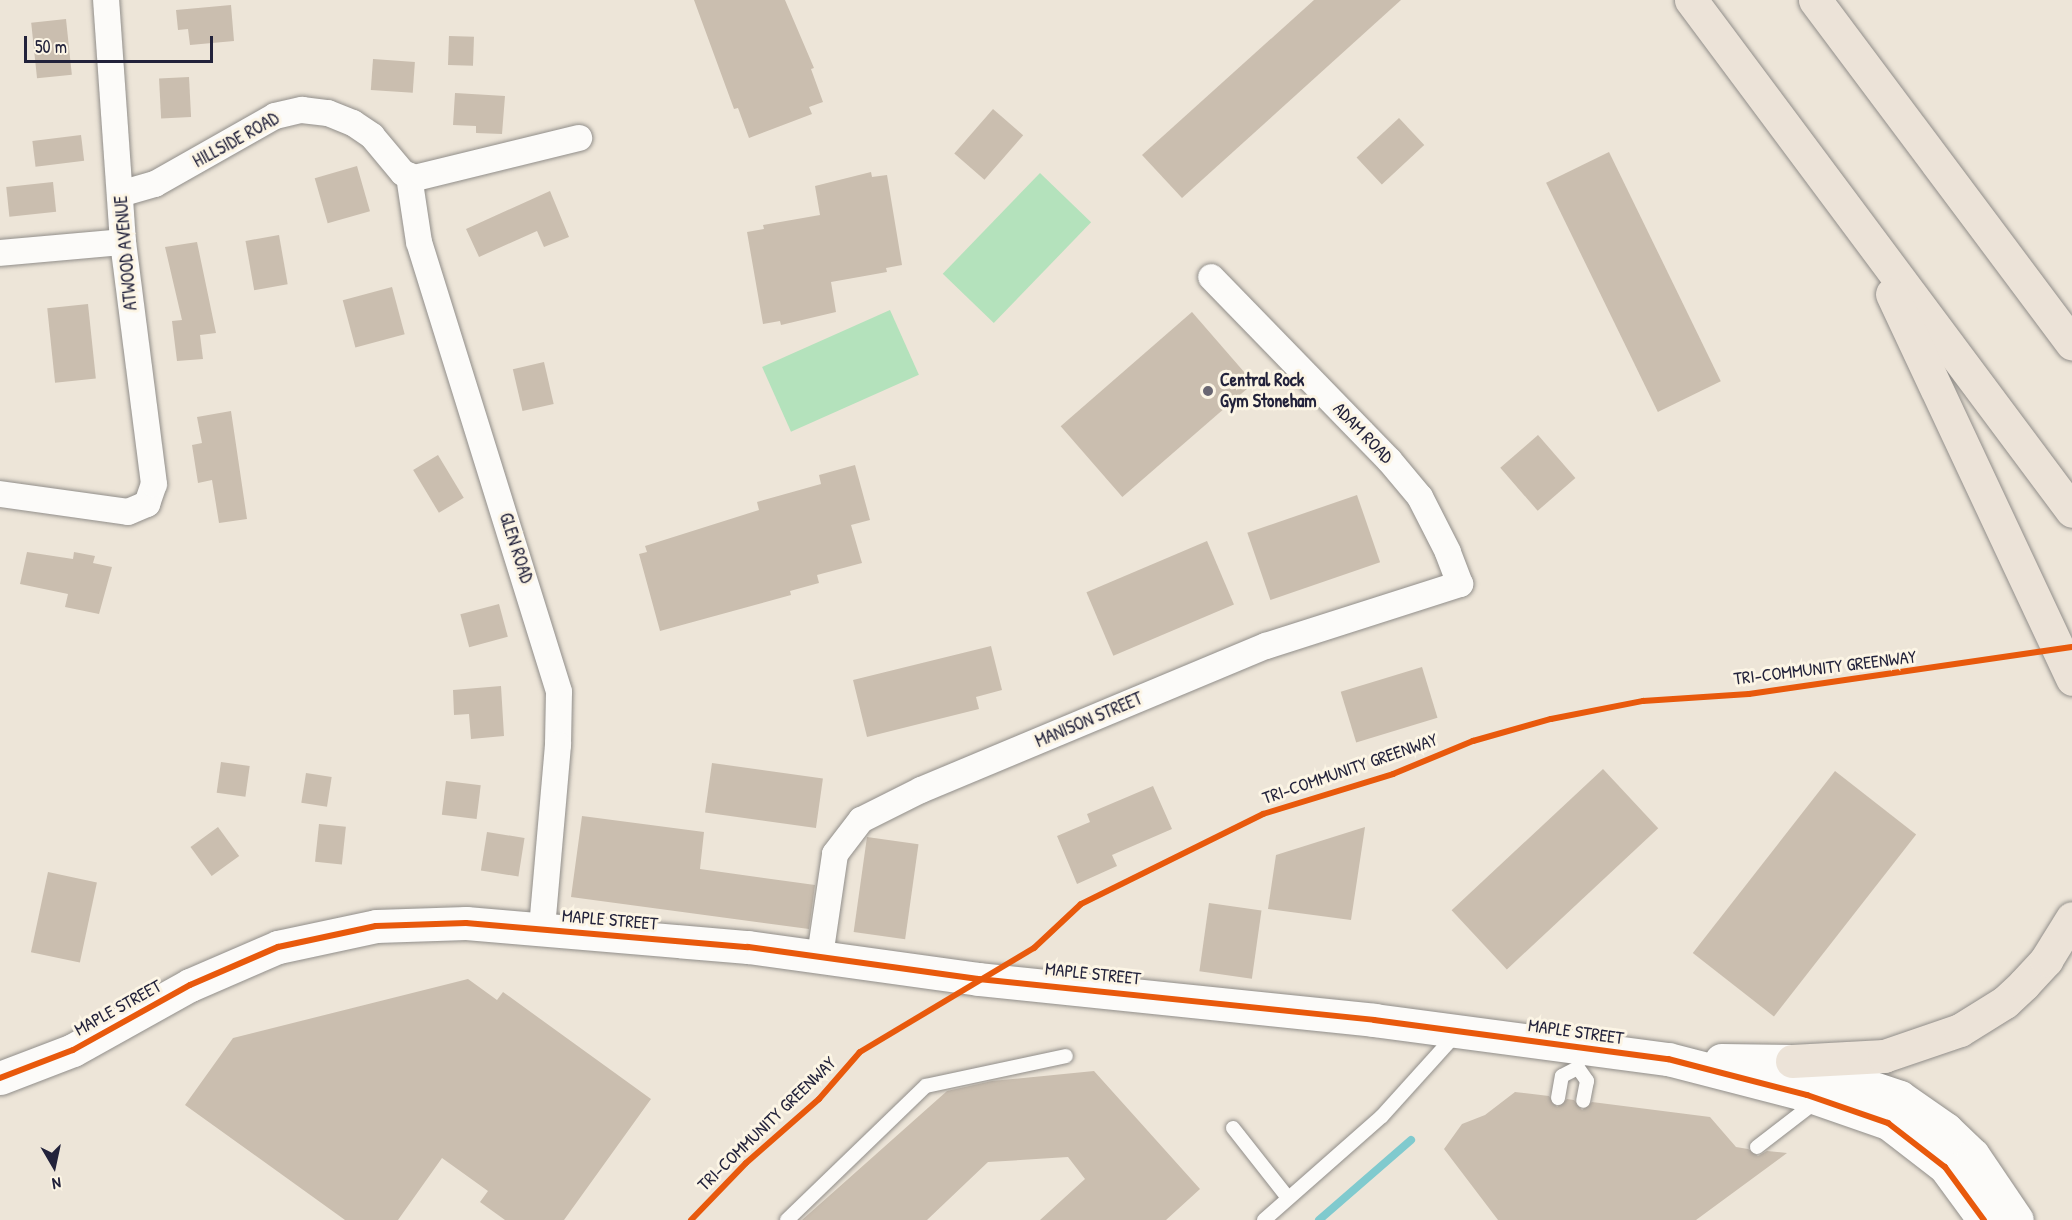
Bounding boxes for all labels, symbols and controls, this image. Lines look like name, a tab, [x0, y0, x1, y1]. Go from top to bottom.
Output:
scale bar	[27, 24, 216, 62]
text: 50 m	[35, 34, 67, 59]
street label: HILLSIDE ROAD	[189, 108, 283, 172]
street label: ATWOOD AVENUE	[110, 195, 142, 311]
place label: Central Rock Gym Stoneham	[1220, 370, 1316, 412]
marker: Central Rock Gym Stoneham	[1201, 384, 1215, 398]
street label: ADAM ROAD	[1329, 398, 1397, 468]
street label: GLEN ROAD	[495, 510, 537, 586]
street label: TRI-COMMUNITY GREENWAY	[1732, 646, 1918, 690]
street label: MANISON STREET	[1032, 688, 1146, 752]
street label: TRI-COMMUNITY GREENWAY	[1260, 729, 1440, 809]
street label: MAPLE STREET	[561, 905, 659, 935]
street label: MAPLE STREET	[1044, 958, 1142, 990]
street label: MAPLE STREET	[71, 975, 165, 1041]
street label: MAPLE STREET	[1527, 1015, 1625, 1049]
street label: TRI-COMMUNITY GREENWAY	[693, 1052, 841, 1196]
north arrow	[24, 1136, 84, 1196]
text: N	[51, 1172, 63, 1195]

